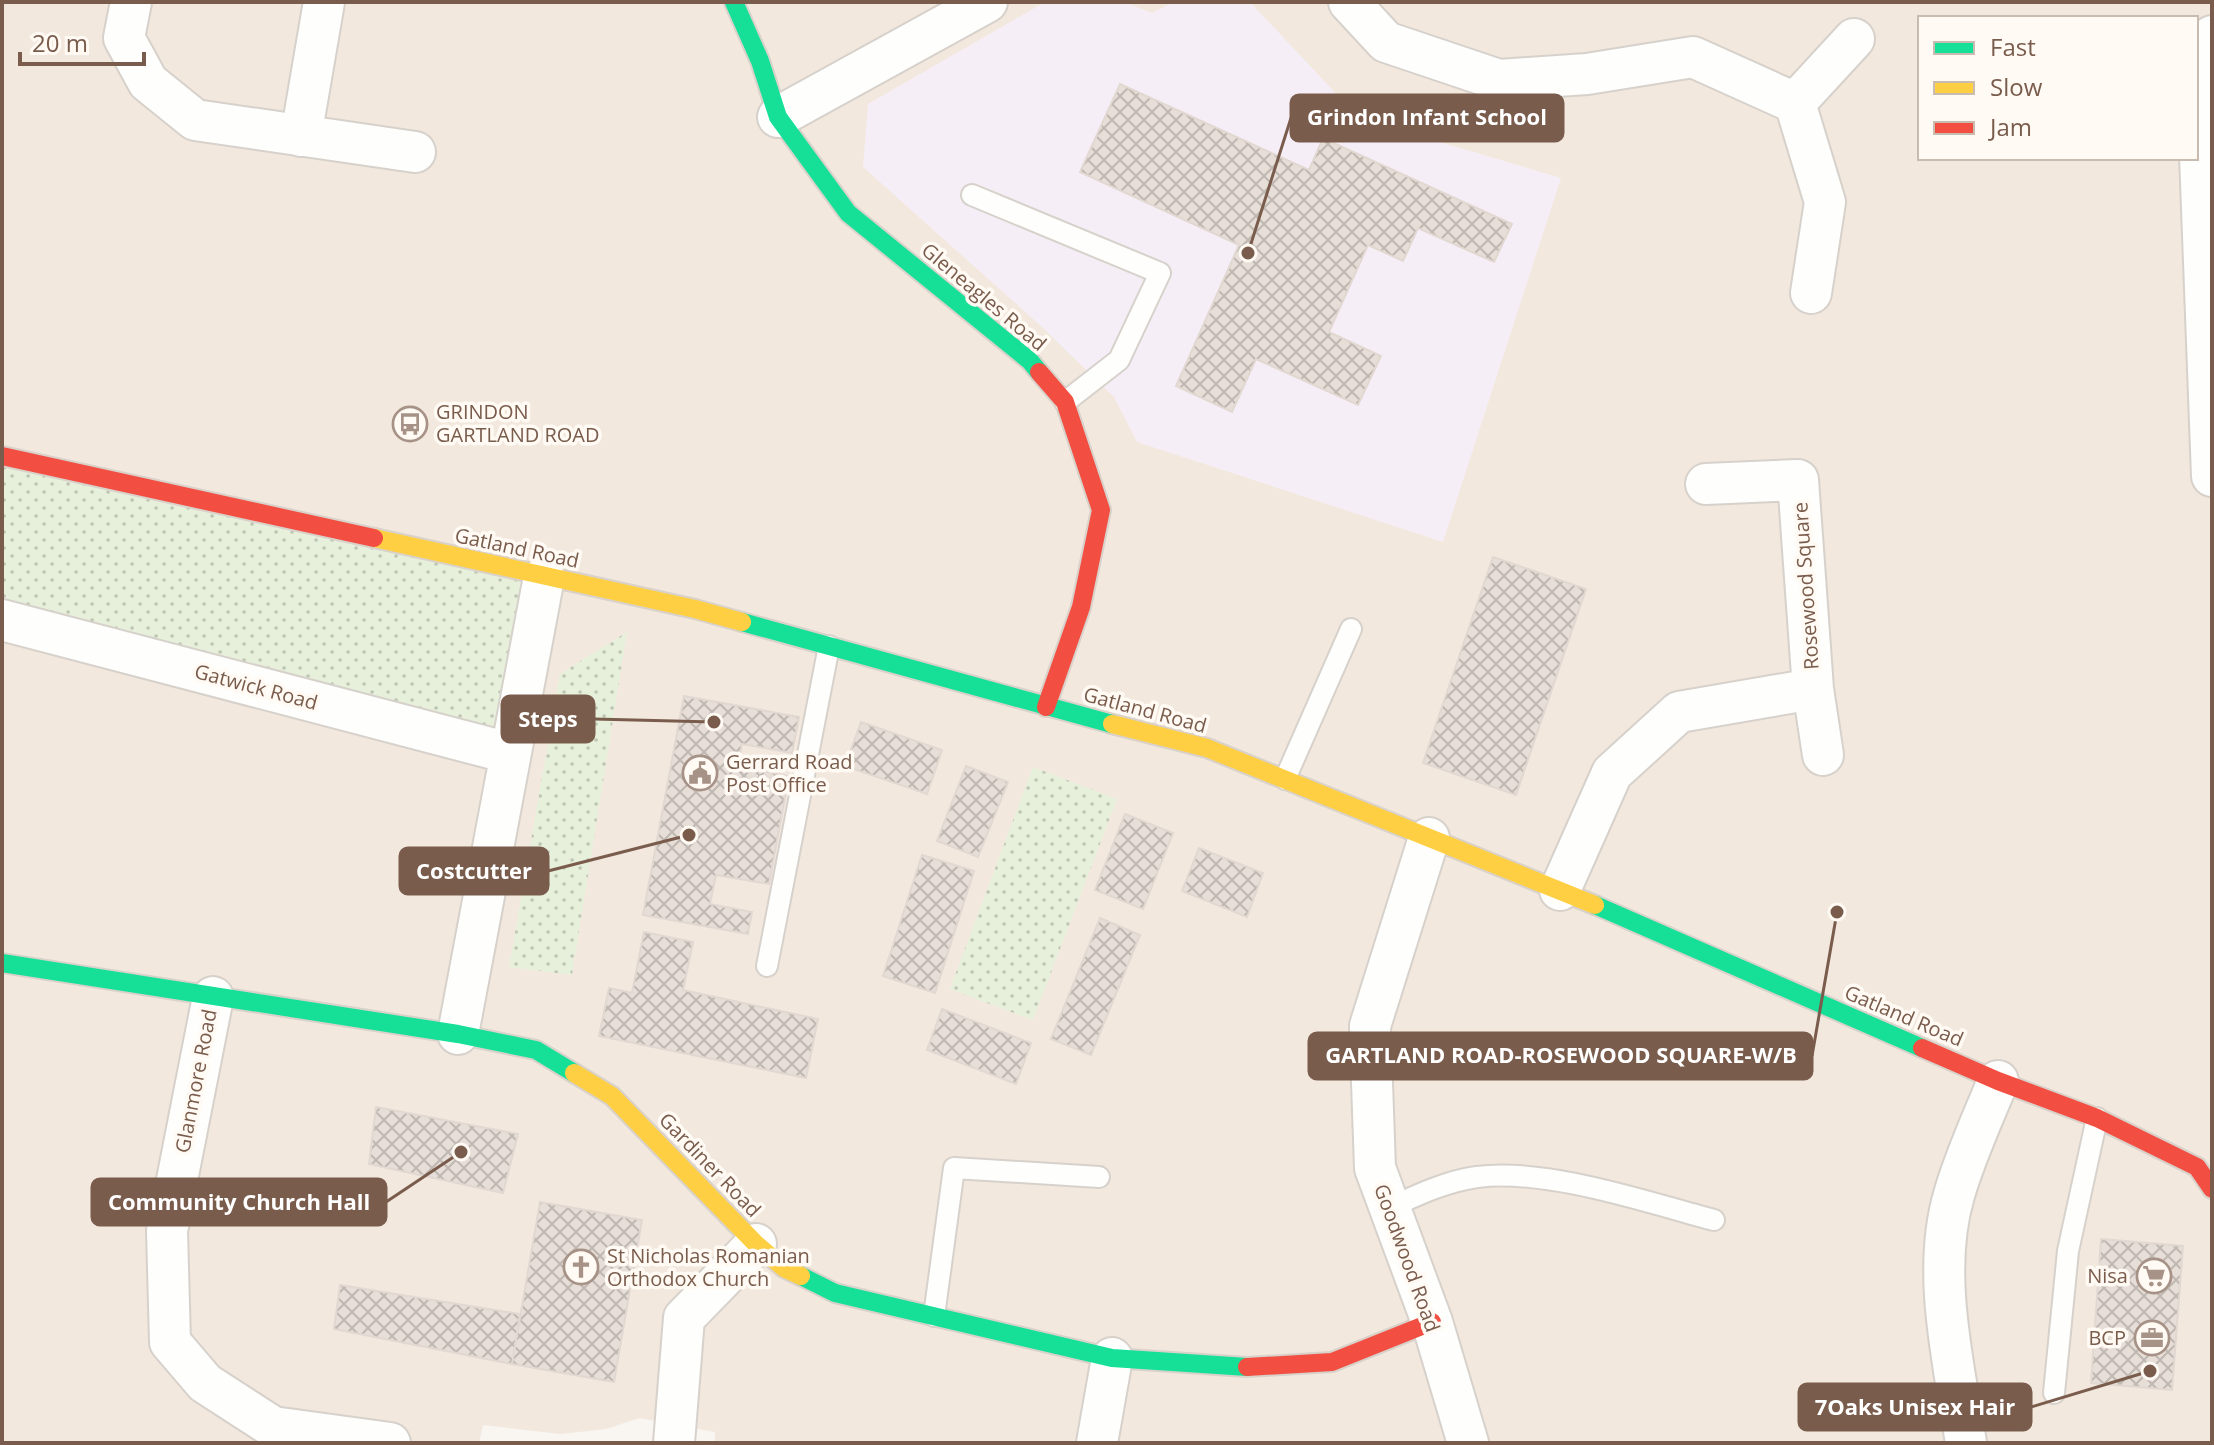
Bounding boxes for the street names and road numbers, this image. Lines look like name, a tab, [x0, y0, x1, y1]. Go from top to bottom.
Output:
street label: Gleneagles Road	[916, 236, 1052, 357]
street label: Rosewood Square	[1786, 501, 1825, 671]
street label: Gatland Road	[452, 521, 582, 574]
street label: Gatwick Road	[192, 657, 321, 716]
street label: Gatland Road	[1081, 680, 1210, 739]
street label: Gatland Road	[1841, 978, 1968, 1053]
street label: Glanmore Road	[168, 1007, 223, 1155]
street label: Gardiner Road	[654, 1106, 767, 1223]
street label: Goodwood Road	[1368, 1180, 1447, 1336]

